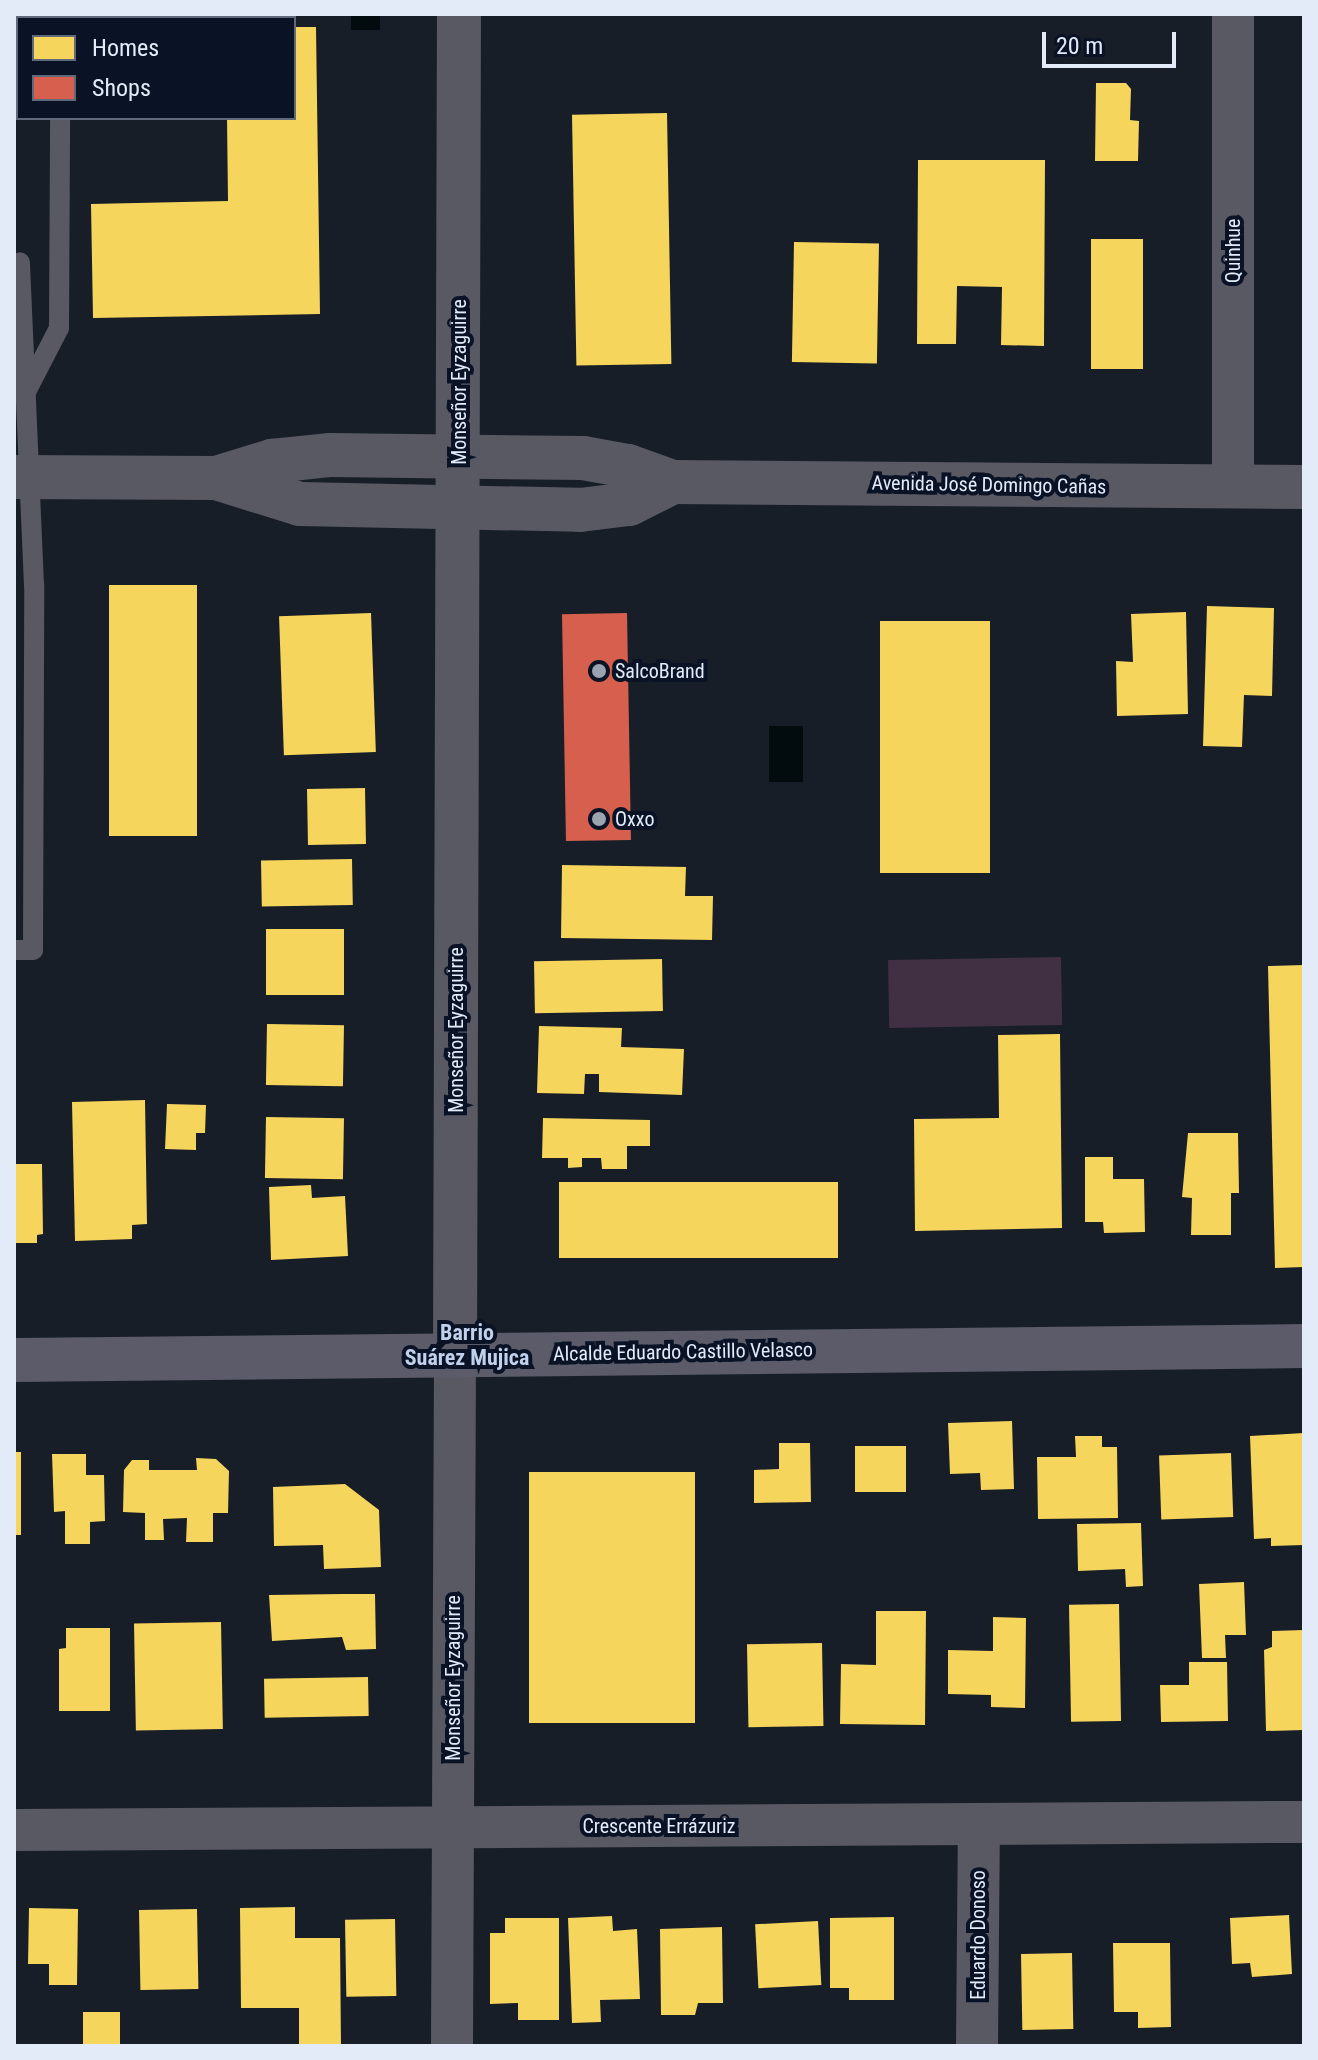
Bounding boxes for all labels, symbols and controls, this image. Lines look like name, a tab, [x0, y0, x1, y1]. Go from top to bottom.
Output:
legend	[16, 16, 296, 120]
scale bar	[1046, 16, 1180, 66]
text: 20 m	[1056, 32, 1103, 60]
text: Homes	[92, 34, 159, 62]
text: Shops	[92, 74, 151, 102]
street label: Quinhue	[1221, 219, 1245, 283]
street label: Monseñor Eyzaguirre	[447, 299, 471, 465]
street label: Avenida José Domingo Cañas	[872, 471, 1106, 499]
place label: SalcoBrand	[615, 659, 705, 683]
marker: SalcoBrand	[590, 662, 608, 680]
place label: Oxxo	[615, 807, 654, 831]
marker: Oxxo	[590, 810, 608, 828]
street label: Monseñor Eyzaguirre	[444, 947, 468, 1113]
district label: Barrio Suárez Mujica	[405, 1319, 529, 1370]
street label: Alcalde Eduardo Castillo Velasco	[553, 1338, 813, 1366]
street label: Monseñor Eyzaguirre	[441, 1595, 465, 1761]
street label: Crescente Errázuriz	[582, 1814, 736, 1838]
street label: Eduardo Donoso	[966, 1870, 990, 2000]

